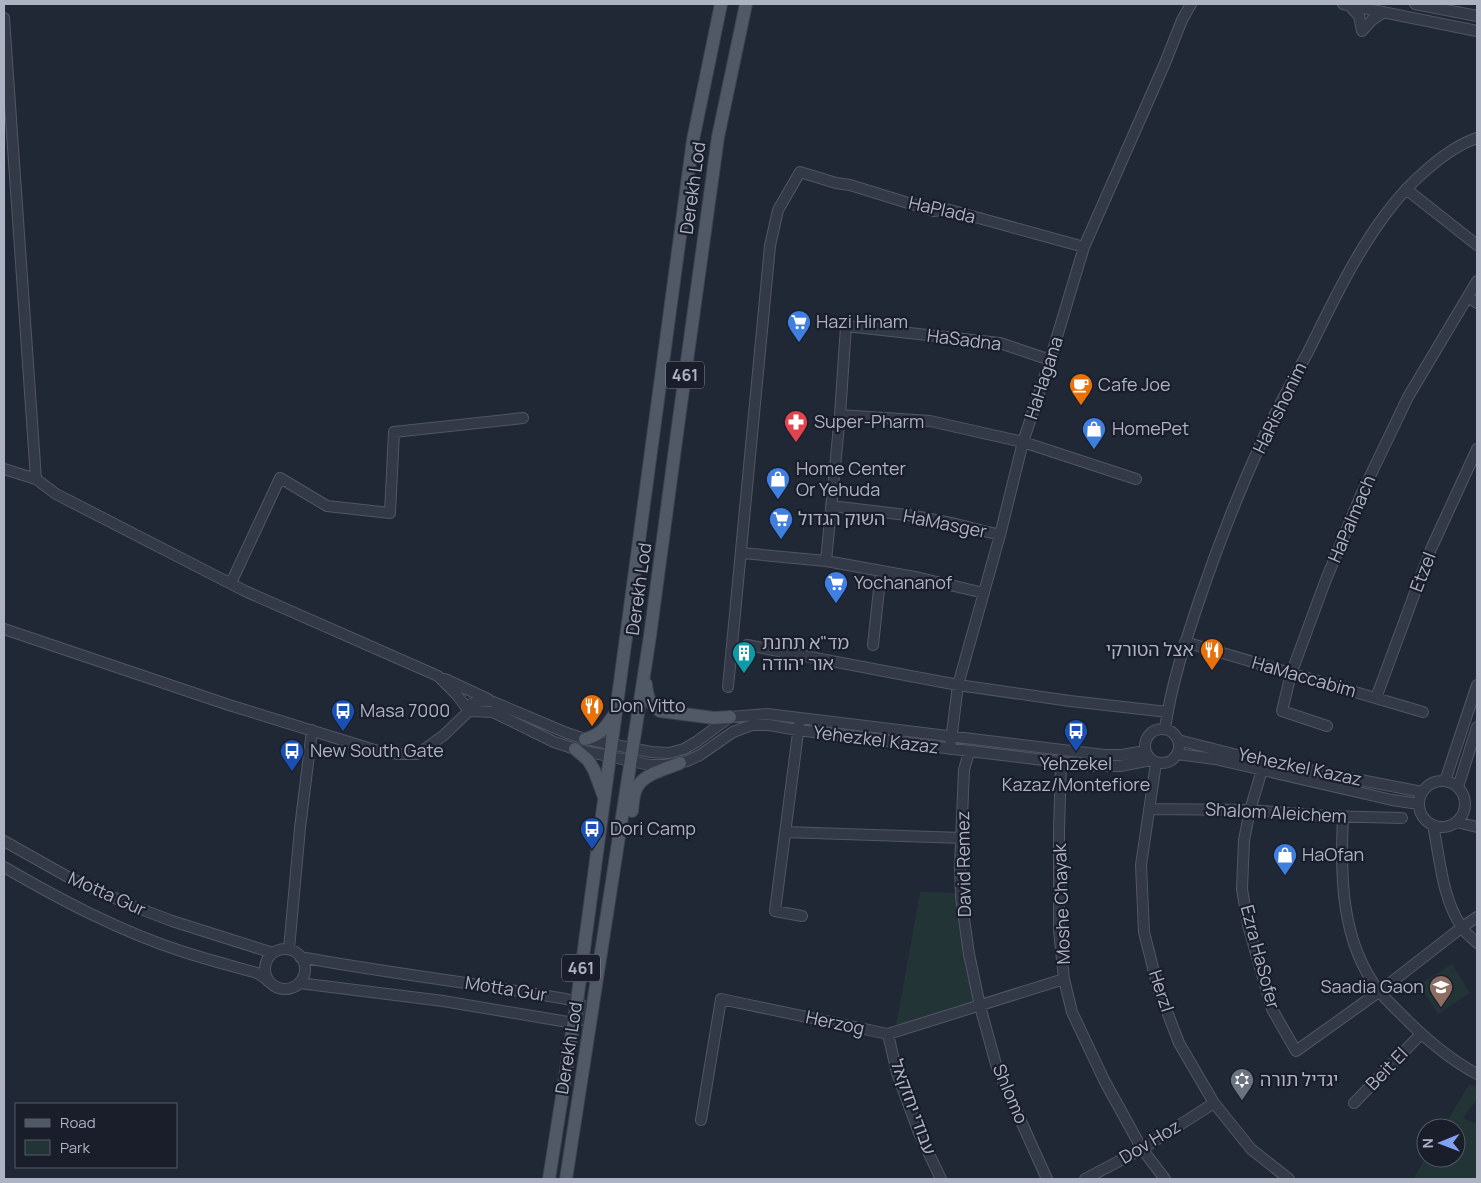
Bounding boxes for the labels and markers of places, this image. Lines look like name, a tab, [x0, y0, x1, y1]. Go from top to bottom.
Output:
supermarket icon: Hazi Hinam	[786, 309, 812, 343]
place label: Hazi Hinam	[816, 309, 908, 333]
cafe icon: Cafe Joe	[1068, 372, 1094, 406]
place label: Cafe Joe	[1098, 372, 1171, 396]
pharmacy icon: Super-Pharm	[783, 409, 809, 443]
place label: Super-Pharm	[814, 409, 924, 433]
shop icon: HomePet	[1081, 416, 1107, 450]
place label: HomePet	[1112, 416, 1189, 440]
place label: Home Center Or Yehuda	[796, 456, 906, 501]
shop icon: Home Center Or Yehuda	[765, 466, 791, 500]
supermarket icon: השוק הגדול	[768, 506, 794, 540]
place label: השוק הגדול	[798, 506, 885, 530]
supermarket icon: Yochananof	[823, 570, 849, 604]
place label: Yochananof	[854, 570, 953, 594]
place label: מד"א תחנת אור יהודה	[762, 630, 849, 675]
place label: אצל הטורקי	[1106, 637, 1194, 661]
restaurant icon: אצל הטורקי	[1199, 637, 1225, 671]
building icon: מד"א תחנת אור יהודה	[731, 640, 757, 674]
restaurant icon: Don Vitto	[579, 693, 605, 727]
place label: Don Vitto	[610, 693, 686, 717]
bus stop icon: Masa 7000	[330, 698, 356, 732]
place label: Masa 7000	[360, 698, 450, 722]
bus stop icon: Yehzekel Kazaz/Montefiore	[1063, 718, 1089, 752]
bus stop icon: New South Gate	[279, 738, 305, 772]
place label: New South Gate	[310, 738, 444, 762]
place label: Yehzekel Kazaz/Montefiore	[1002, 751, 1150, 796]
bus stop icon: Dori Camp	[579, 816, 605, 850]
place label: Dori Camp	[610, 816, 696, 840]
shop icon: HaOfan	[1272, 842, 1298, 876]
place label: HaOfan	[1302, 842, 1364, 866]
place label: Saadia Gaon	[1320, 974, 1424, 998]
school or university icon: Saadia Gaon	[1428, 974, 1454, 1008]
synagogue icon: יגדיל תורה	[1229, 1067, 1255, 1101]
place label: יגדיל תורה	[1260, 1067, 1338, 1091]

